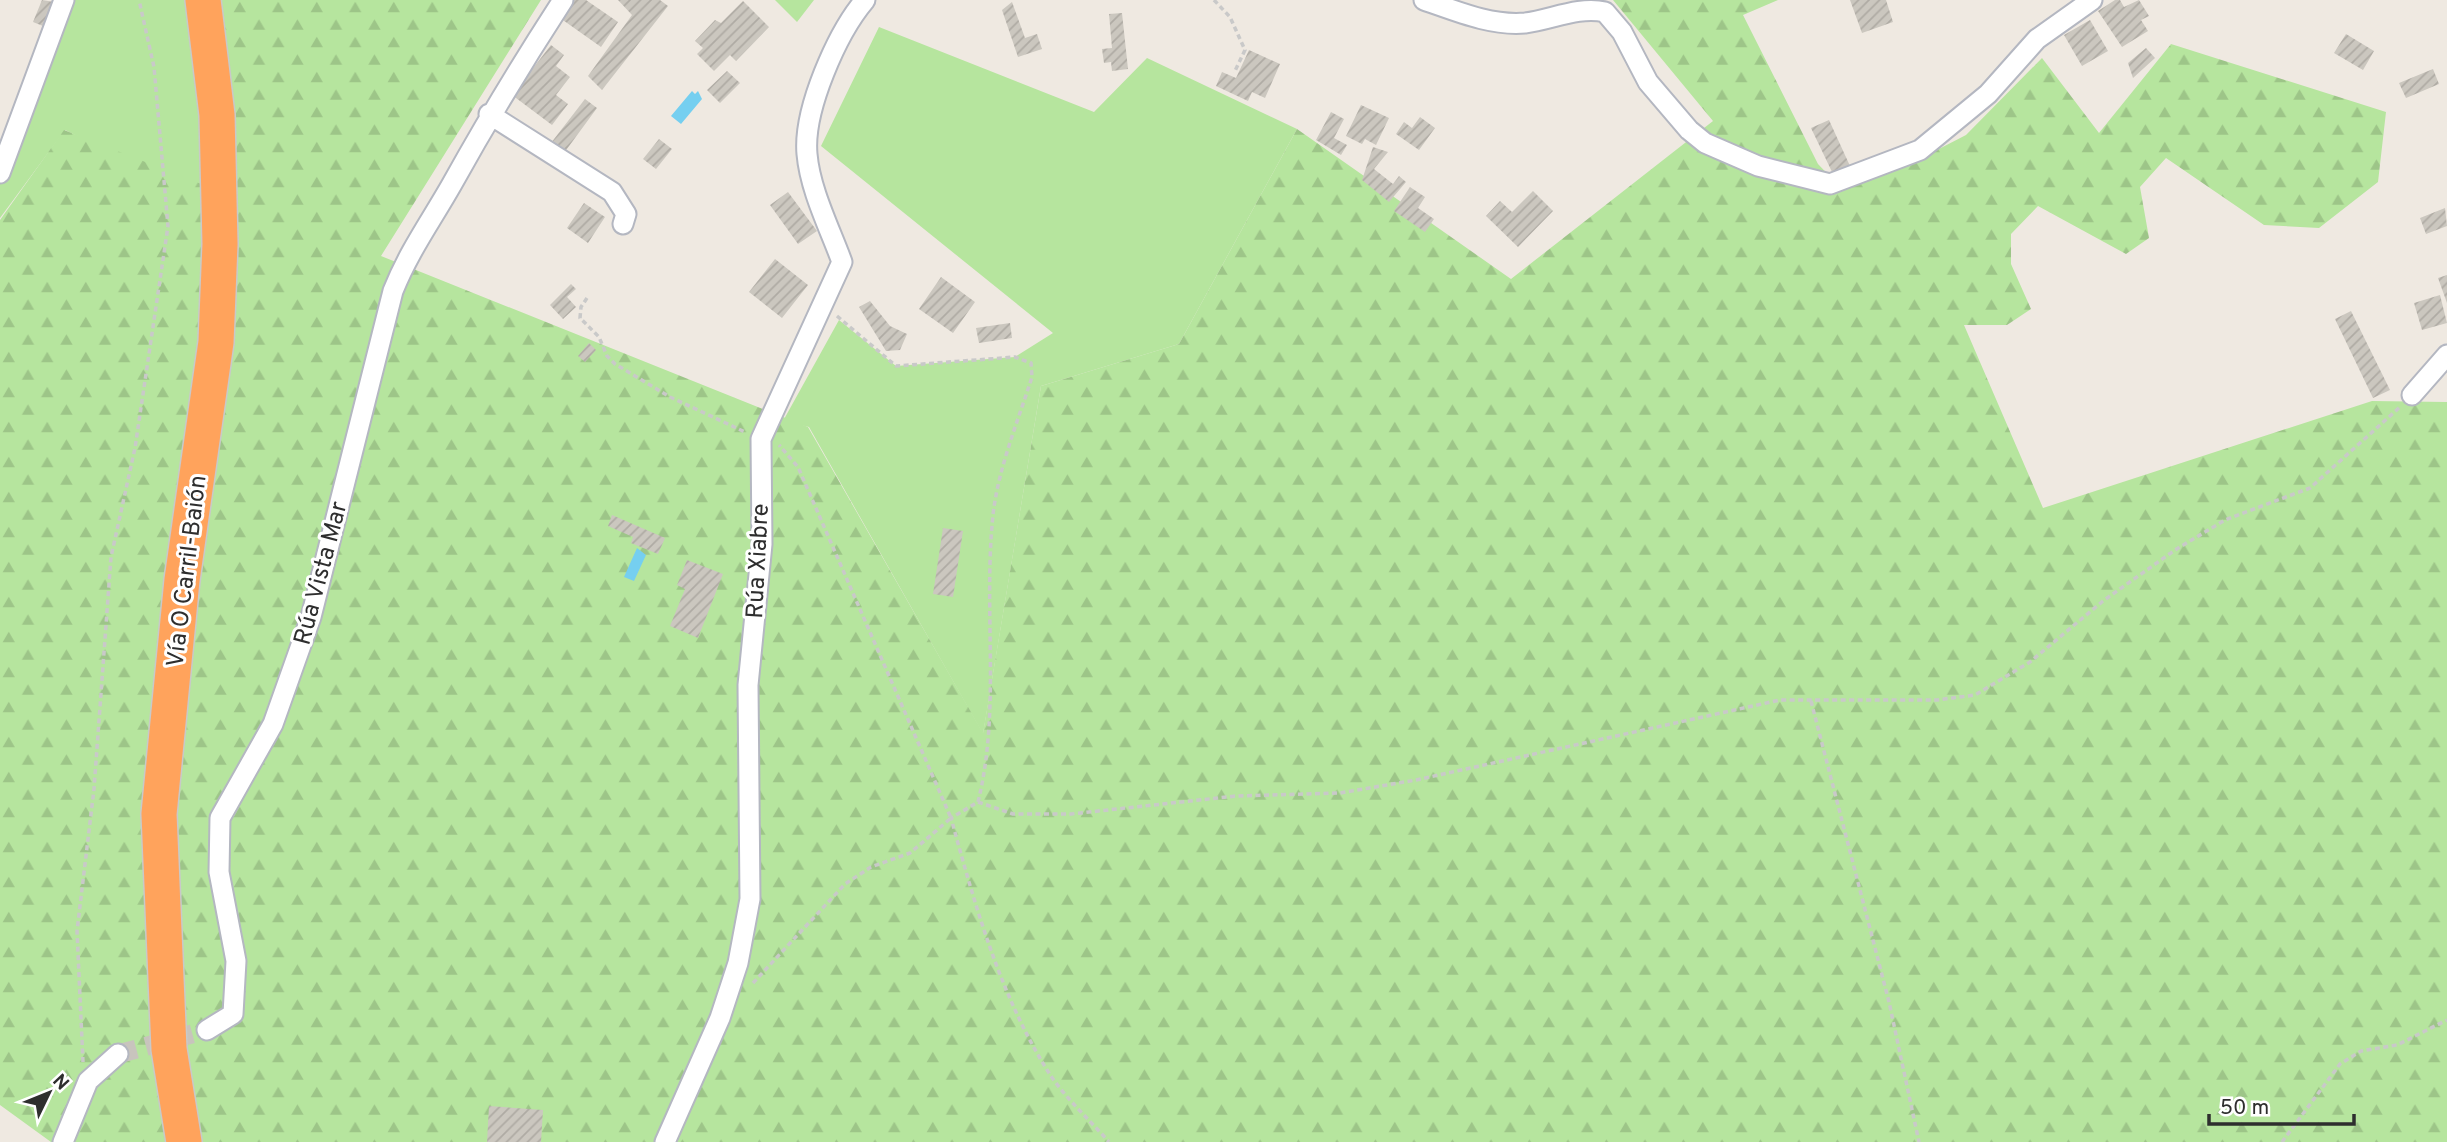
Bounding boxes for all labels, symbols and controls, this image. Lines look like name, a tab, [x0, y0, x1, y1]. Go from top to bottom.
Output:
street label: Vía O Carril-Baión	[161, 473, 215, 669]
street label: Rúa Vista Mar	[288, 499, 355, 648]
street label: Rúa Xiabre	[741, 503, 777, 619]
north arrow	[14, 1058, 84, 1128]
text: N	[47, 1070, 73, 1096]
scale bar	[2209, 1082, 2354, 1126]
text: 50 m	[2220, 1095, 2269, 1122]

